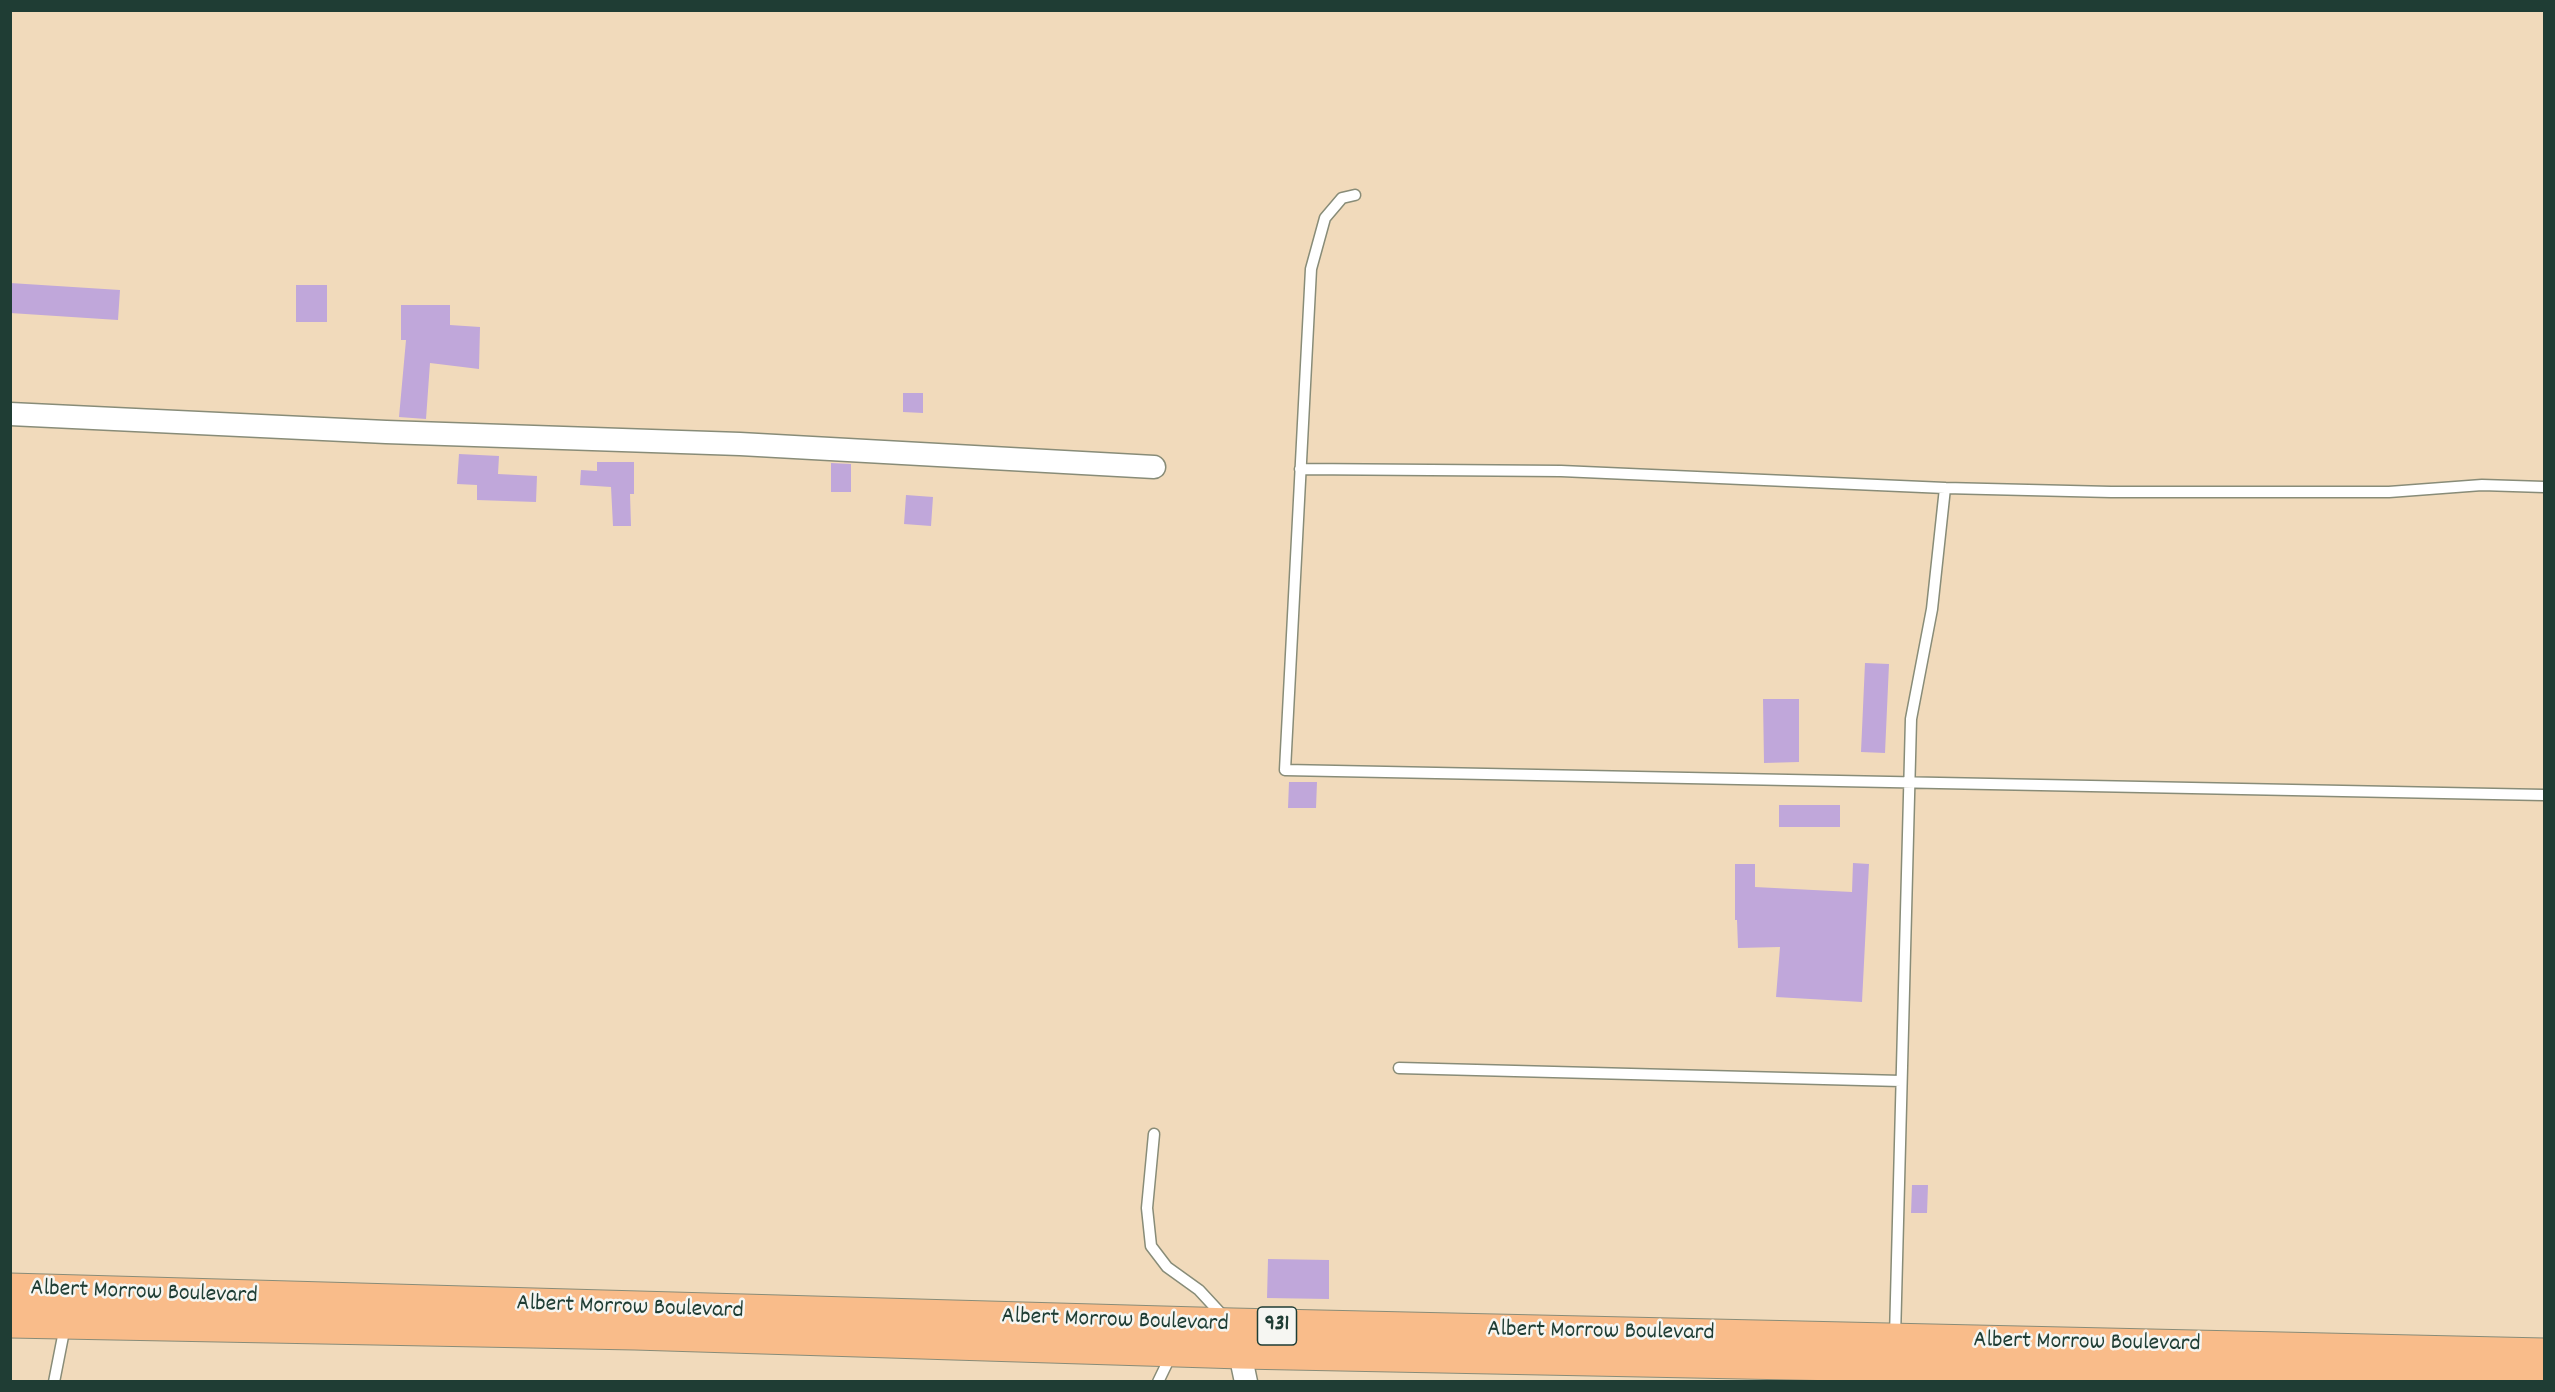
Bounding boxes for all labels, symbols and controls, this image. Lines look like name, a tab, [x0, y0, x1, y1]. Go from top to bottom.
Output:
street label: Albert Morrow Boulevard	[30, 1276, 258, 1312]
street label: Albert Morrow Boulevard	[516, 1291, 744, 1327]
street label: Albert Morrow Boulevard	[1001, 1304, 1229, 1340]
road number: 931	[1258, 1307, 1296, 1345]
street label: Albert Morrow Boulevard	[1487, 1317, 1715, 1349]
street label: Albert Morrow Boulevard	[1973, 1328, 2201, 1360]

